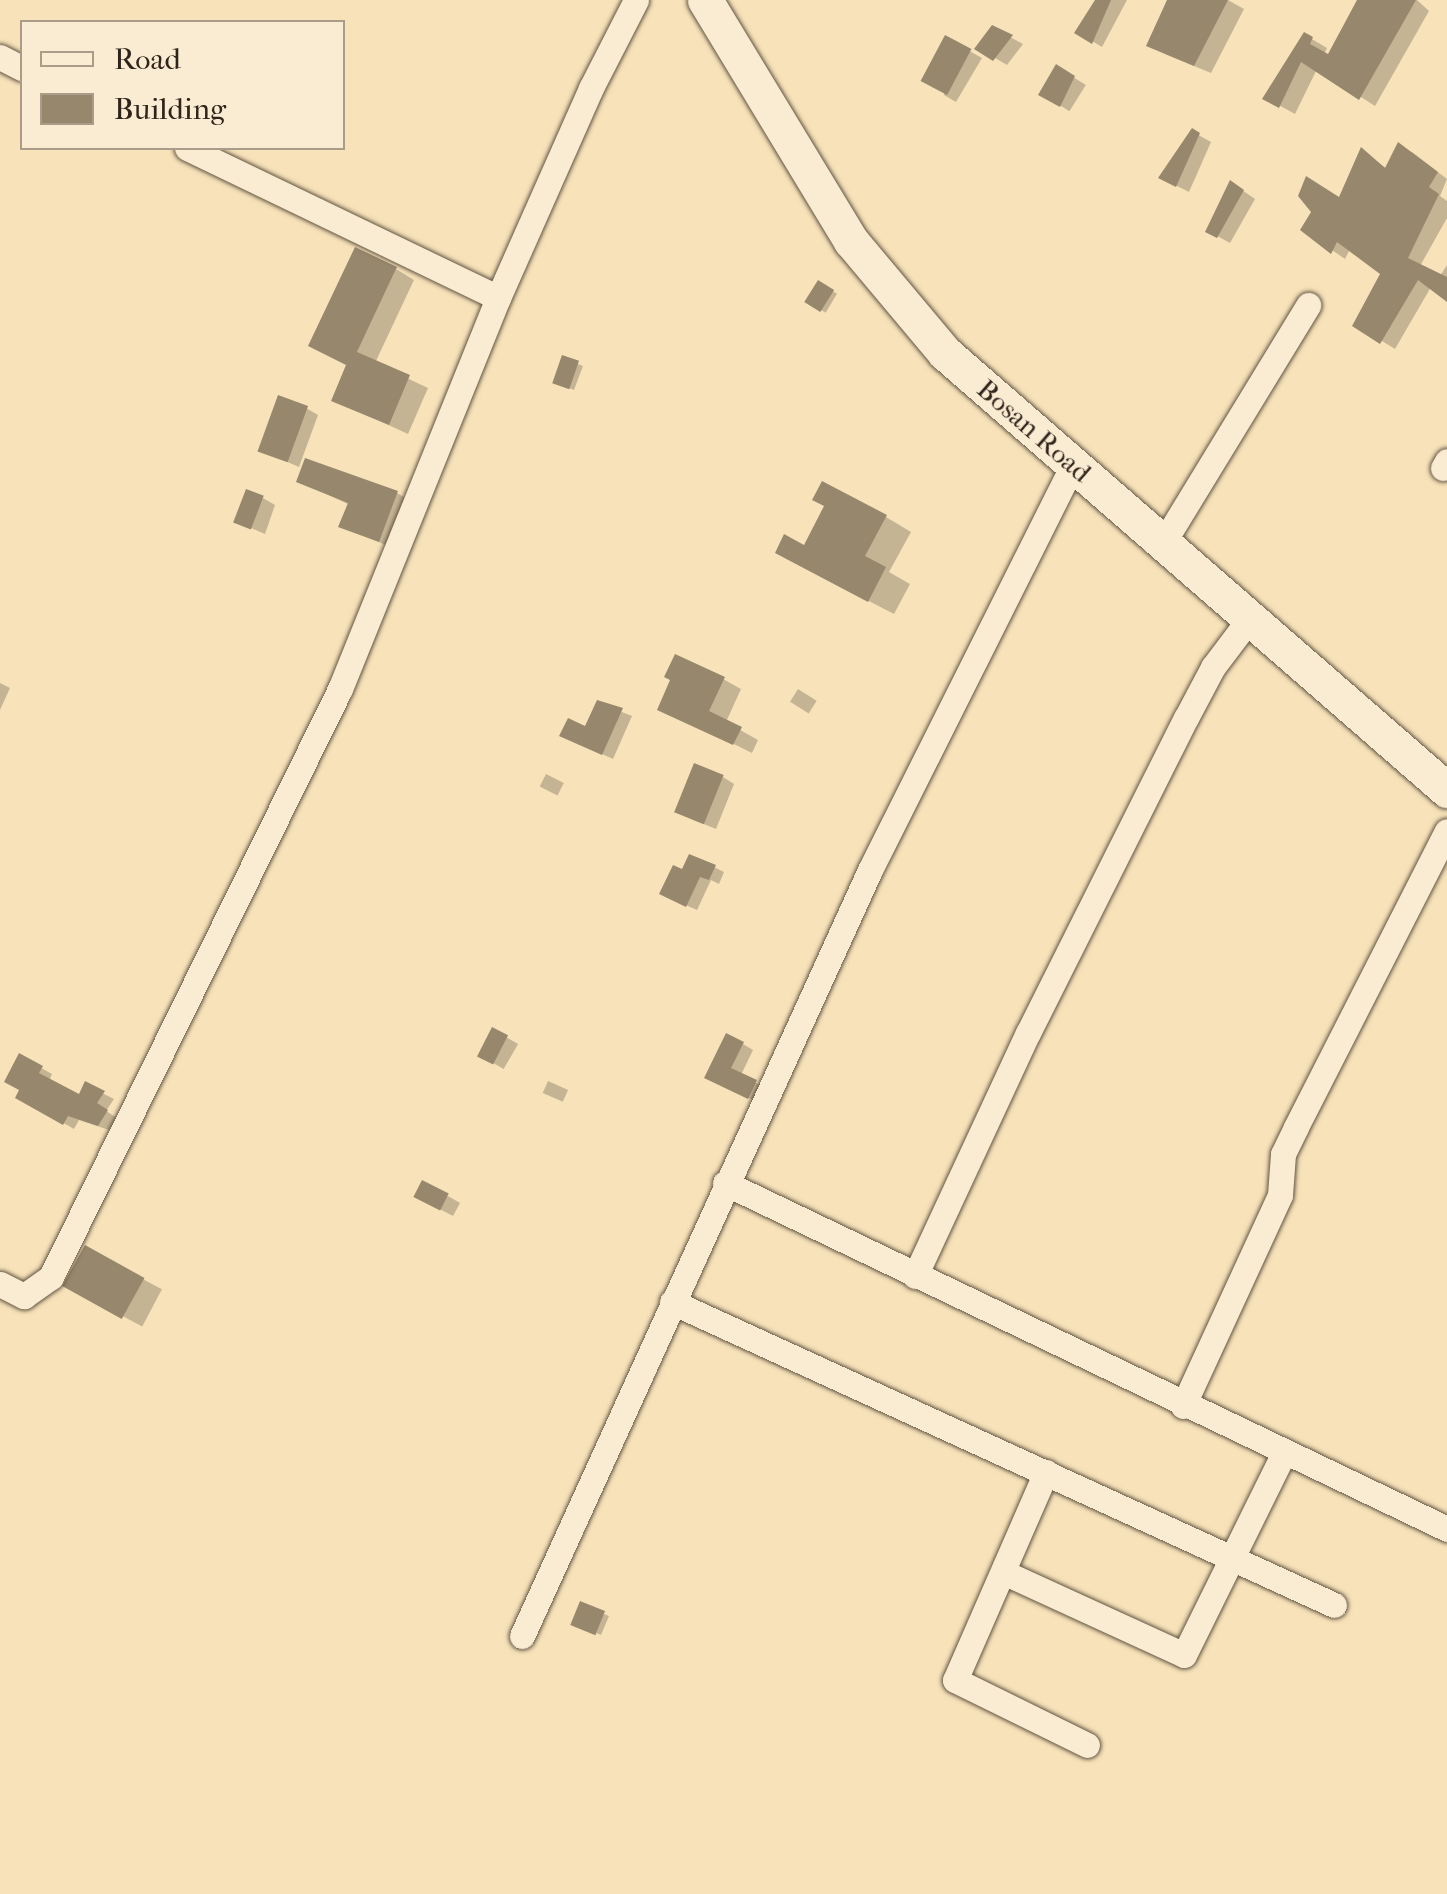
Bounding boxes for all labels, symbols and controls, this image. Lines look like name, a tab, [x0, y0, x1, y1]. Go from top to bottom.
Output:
legend	[20, 20, 345, 150]
text: Road	[114, 42, 181, 77]
text: Building	[114, 92, 226, 127]
street label: Bosan Road	[970, 372, 1098, 490]

